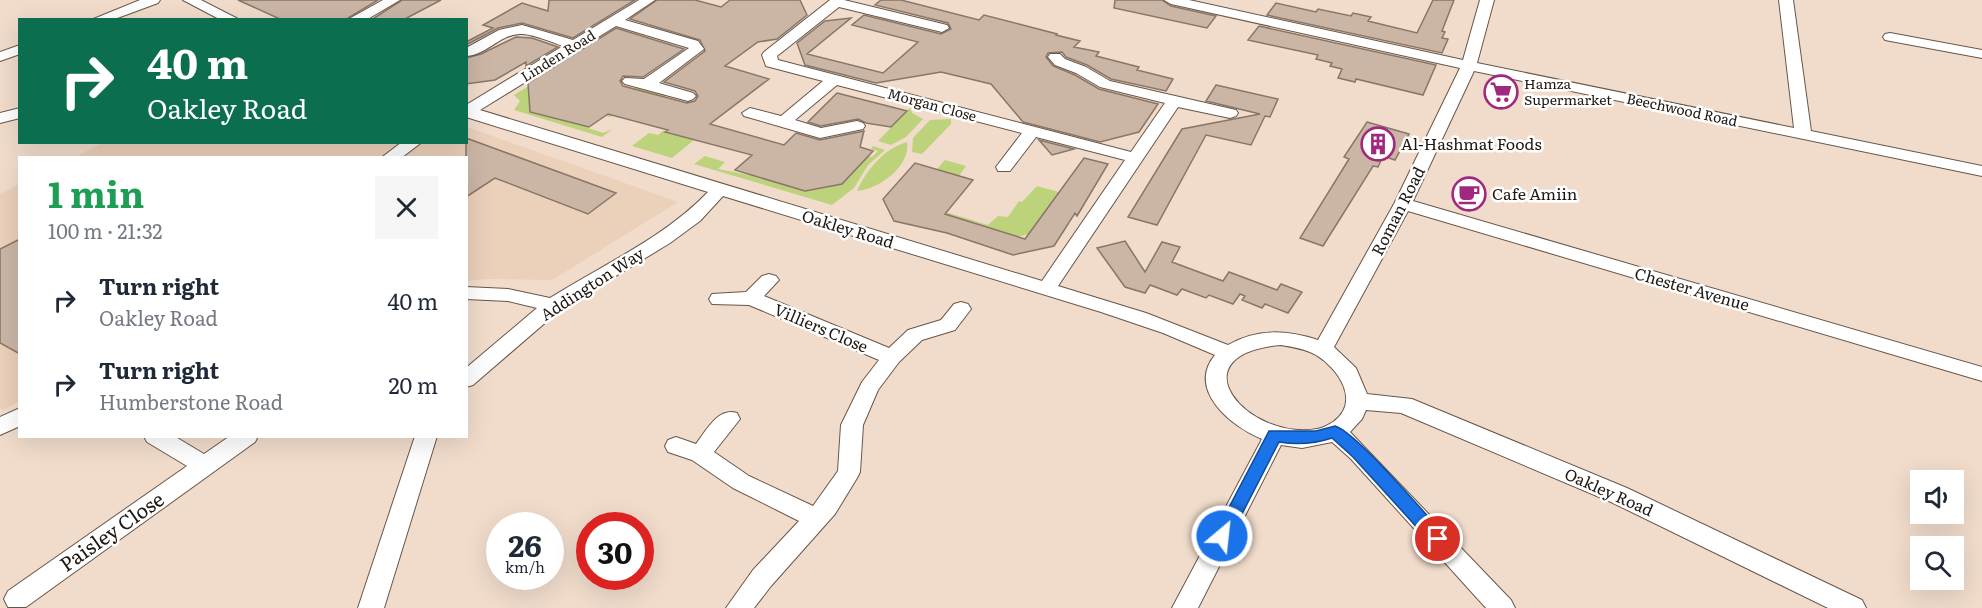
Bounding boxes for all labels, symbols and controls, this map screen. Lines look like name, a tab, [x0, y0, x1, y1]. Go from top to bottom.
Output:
street label: Linden Road	[516, 24, 599, 86]
text: 40 m	[147, 30, 248, 92]
icon: right	[48, 42, 126, 120]
place label: Hamza Supermarket	[1524, 73, 1612, 109]
supermarket icon: Hamza Supermarket	[1483, 74, 1519, 110]
street label: Morgan Close	[886, 83, 979, 126]
text: Oakley Road	[147, 87, 307, 127]
street label: Beechwood Road	[1625, 87, 1740, 131]
building icon: Al-Hashmat Foods	[1360, 126, 1396, 162]
place label: Al-Hashmat Foods	[1401, 131, 1542, 155]
street label: Roman Road	[1364, 162, 1430, 259]
text: 1 min	[48, 166, 144, 219]
button: close	[375, 176, 438, 239]
cafe icon: Cafe Amiin	[1451, 176, 1487, 212]
place label: Cafe Amiin	[1492, 181, 1578, 205]
street label: Oakley Road	[799, 203, 897, 253]
text: 100 m · 21:32	[48, 215, 162, 245]
street label: Addington Way	[535, 240, 649, 326]
street label: Chester Avenue	[1632, 260, 1752, 316]
text: Turn right	[99, 269, 219, 302]
icon: right	[48, 284, 81, 317]
text: 40 m	[387, 284, 438, 317]
street label: Villiers Close	[771, 296, 872, 358]
text: Oakley Road	[99, 302, 218, 332]
text: Turn right	[99, 353, 219, 386]
icon: right	[48, 368, 81, 401]
text: 20 m	[388, 368, 438, 401]
text: Humberstone Road	[99, 386, 283, 416]
street label: Oakley Road	[1561, 461, 1658, 521]
map controls	[1910, 470, 1964, 590]
button: sound	[1910, 470, 1964, 524]
street label: Paisley Close	[52, 483, 169, 578]
position arrow	[1190, 504, 1254, 568]
speed limit sign: 30	[576, 512, 654, 590]
pin	[1412, 513, 1463, 564]
text: 26	[508, 522, 542, 566]
icon: arrive	[1421, 522, 1454, 555]
button: search	[1910, 536, 1964, 590]
text: km/h	[505, 555, 545, 578]

